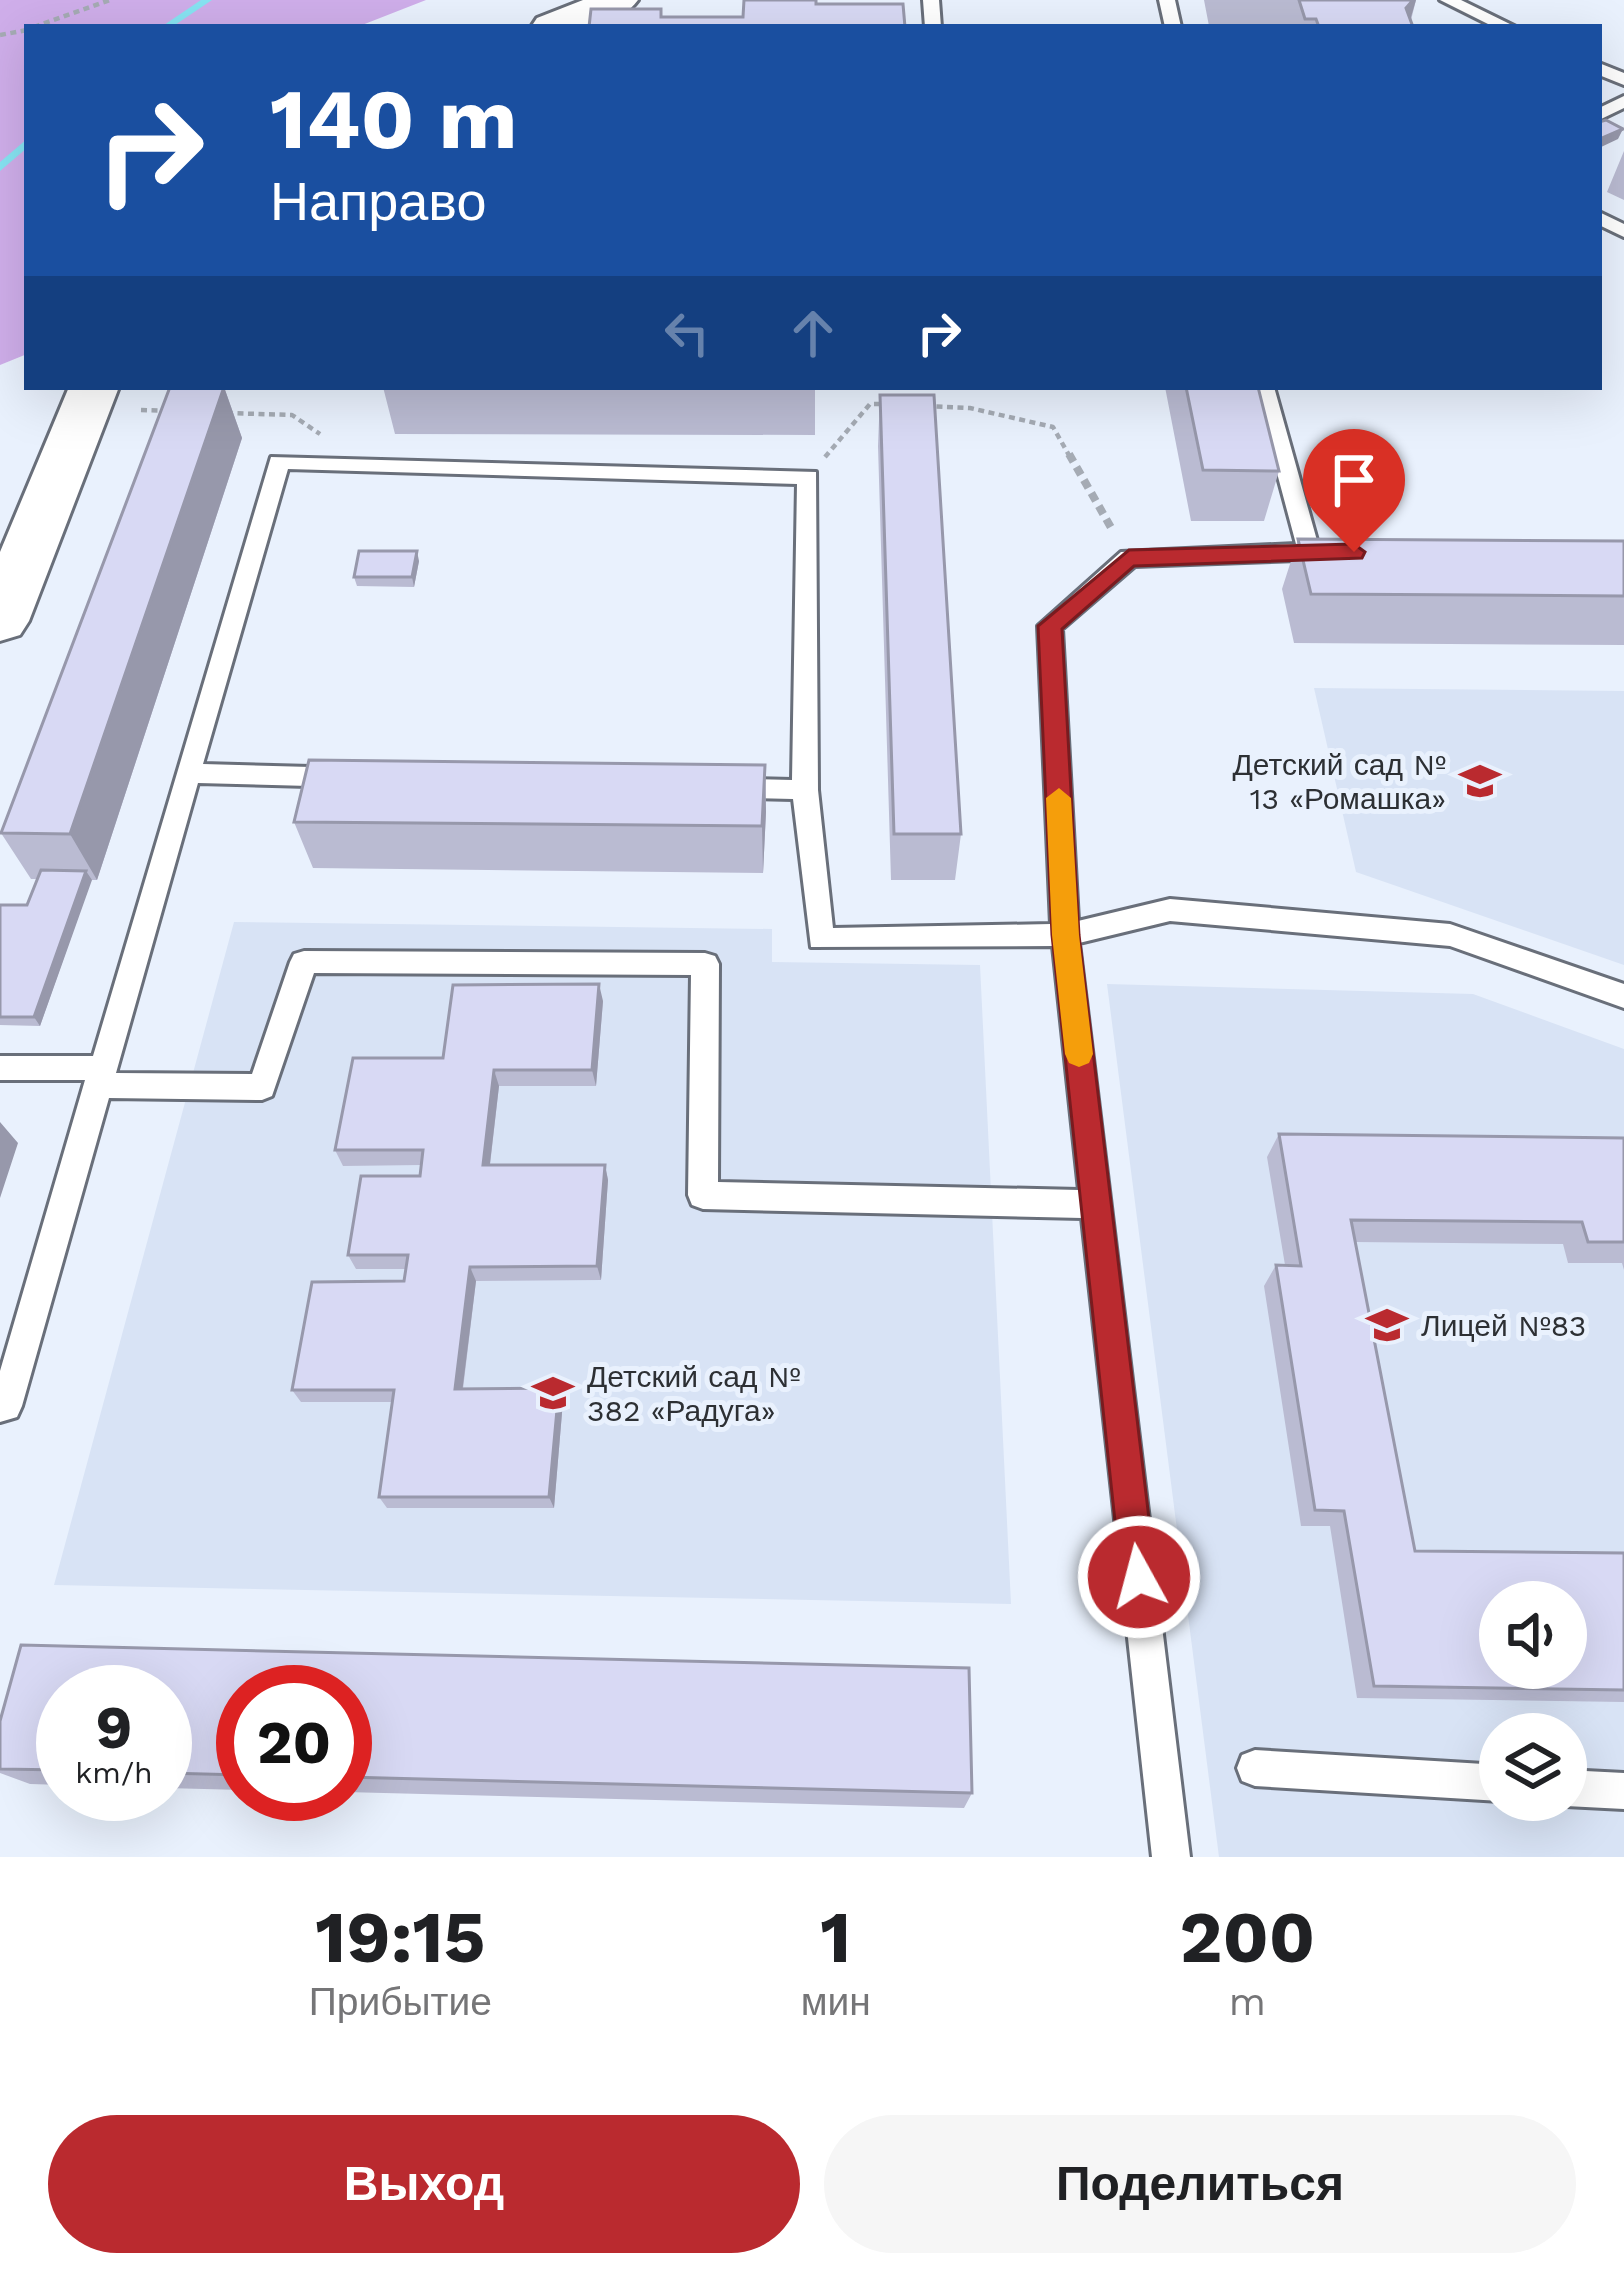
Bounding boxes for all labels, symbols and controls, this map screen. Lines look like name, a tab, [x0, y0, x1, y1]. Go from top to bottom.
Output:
text: 140 m	[270, 70, 518, 168]
icon: right	[72, 72, 228, 228]
text: Направо	[270, 170, 486, 233]
icon: left	[654, 300, 720, 366]
icon: ahead	[780, 300, 846, 366]
icon: right	[906, 300, 972, 366]
pin	[1303, 429, 1405, 552]
icon: arrive	[1321, 447, 1387, 513]
place label: Детский сад № 13 «Ромашка»	[1232, 747, 1446, 816]
school or university icon: Детский сад № 13 «Ромашка»	[1457, 758, 1503, 804]
school or university icon: Лицей №83	[1364, 1302, 1410, 1348]
place label: Лицей №83	[1421, 1308, 1586, 1343]
place label: Детский сад № 382 «Радуга»	[587, 1359, 801, 1428]
school or university icon: Детский сад № 382 «Радуга»	[530, 1370, 576, 1416]
position arrow	[1076, 1514, 1202, 1640]
map controls	[1479, 1581, 1587, 1821]
button: sound	[1479, 1581, 1587, 1689]
speed limit sign: 20	[216, 1665, 372, 1821]
text: 9	[96, 1692, 132, 1763]
button: layers	[1479, 1713, 1587, 1821]
text: km/h	[75, 1755, 153, 1790]
text: 19:15	[315, 1895, 485, 1979]
text: 1	[820, 1895, 851, 1979]
text: 200	[1180, 1895, 1315, 1979]
text: Прибытие	[309, 1979, 492, 2024]
text: мин	[801, 1979, 871, 2024]
text: m	[1229, 1979, 1266, 2024]
button: Выход	[48, 2115, 800, 2253]
button: Поделиться	[824, 2115, 1576, 2253]

